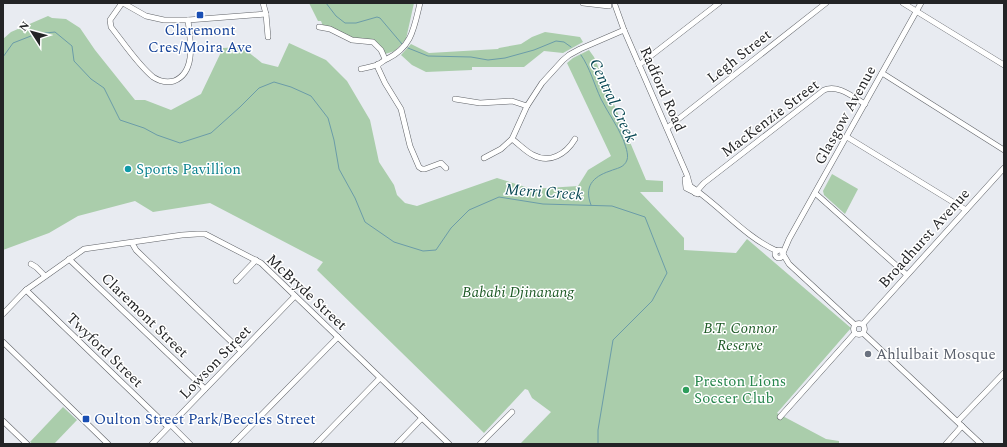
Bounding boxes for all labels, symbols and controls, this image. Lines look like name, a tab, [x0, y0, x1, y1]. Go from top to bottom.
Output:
marker: Claremont Cres/Moira Ave	[195, 10, 205, 20]
north arrow	[12, 12, 52, 52]
text: N	[15, 18, 34, 35]
place label: Claremont Cres/Moira Ave	[148, 19, 252, 59]
street label: Legh Street	[702, 24, 777, 89]
street label: Radford Road	[634, 43, 692, 135]
water label: Central Creek	[583, 54, 643, 147]
street label: Glasgow Avenue	[809, 61, 882, 169]
street label: MacKenzie Street	[716, 74, 824, 163]
place label: Sports Pavillion	[136, 158, 241, 181]
marker: Sports Pavillion	[123, 164, 133, 174]
water label: Merri Creek	[504, 177, 584, 207]
street label: Broadhurst Avenue	[873, 183, 976, 293]
street label: McBryde Street	[261, 249, 352, 336]
street label: Claremont Street	[96, 267, 194, 363]
park label: Bababi Djinanang	[462, 281, 575, 304]
street label: Twyford Street	[61, 308, 148, 393]
park label: B.T. Connor Reserve	[703, 317, 778, 357]
street label: Lowson Street	[174, 320, 257, 405]
place label: Ahlulbait Mosque	[876, 343, 996, 366]
marker: Ahlulbait Mosque	[863, 349, 873, 359]
place label: Preston Lions Soccer Club	[694, 370, 786, 410]
marker: Preston Lions Soccer Club	[681, 385, 691, 395]
place label: Oulton Street Park/Beccles Street	[94, 408, 316, 431]
marker: Oulton Street Park/Beccles Street	[81, 414, 91, 424]

